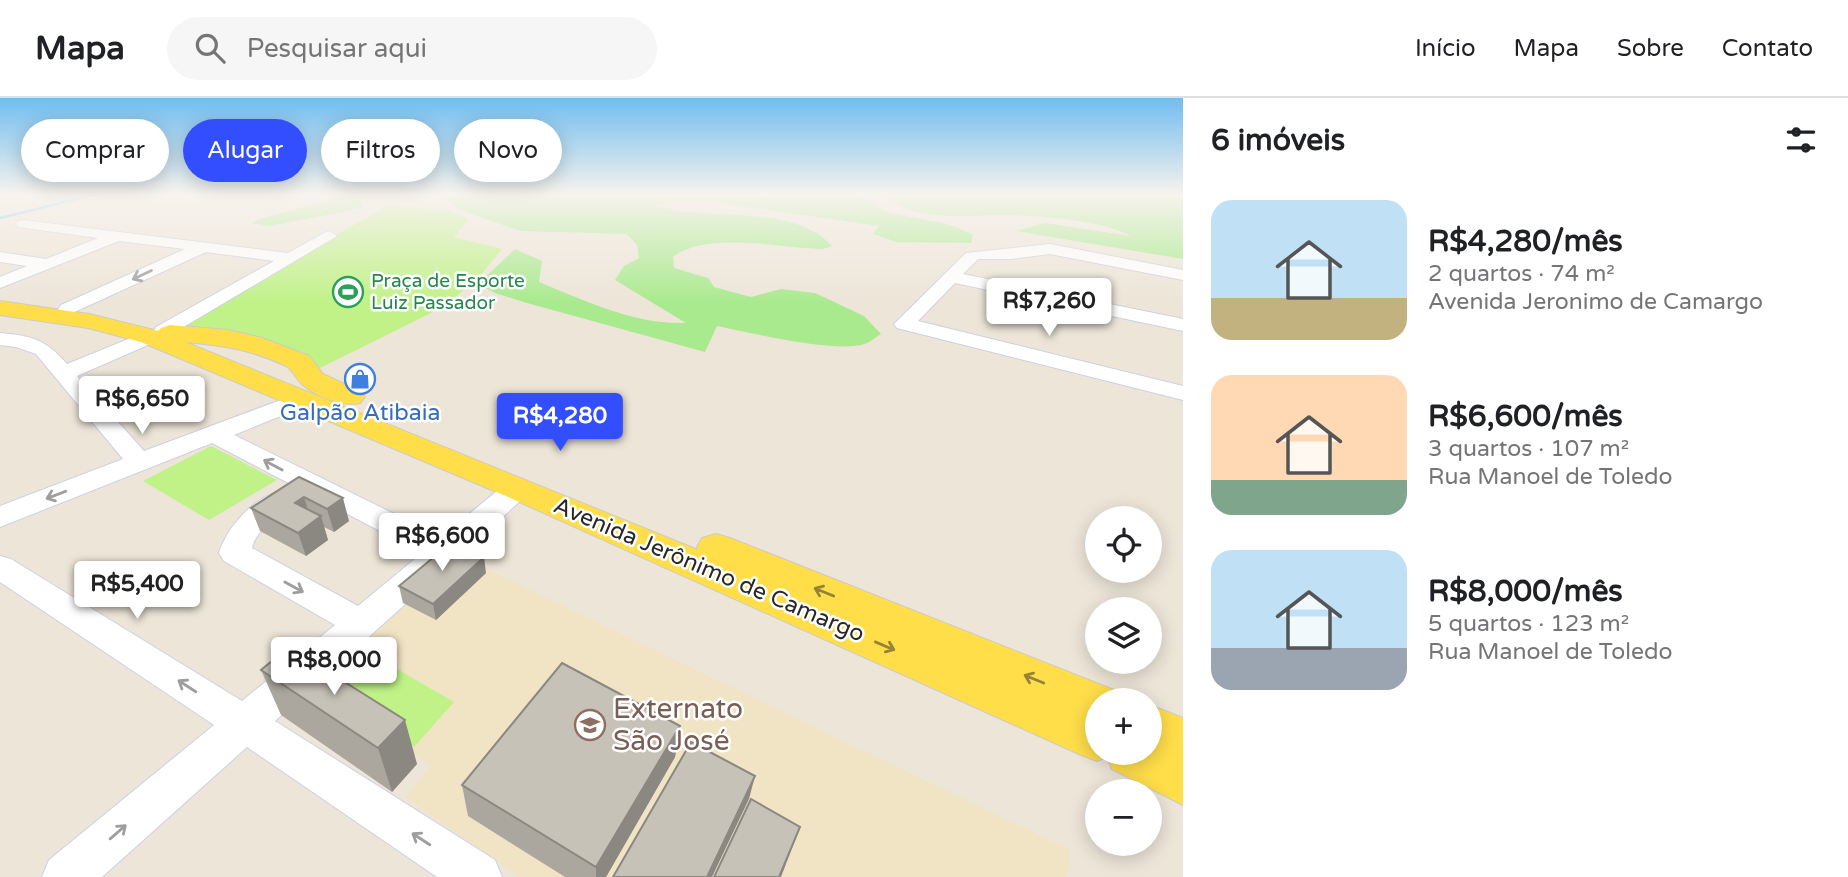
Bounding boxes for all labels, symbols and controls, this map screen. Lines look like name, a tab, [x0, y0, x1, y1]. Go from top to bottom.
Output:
search box	[167, 17, 657, 80]
text: Mapa	[35, 29, 125, 68]
icon: search	[191, 29, 229, 67]
text: Pesquisar aqui	[247, 33, 427, 64]
text: Início	[1415, 34, 1476, 63]
text: Mapa	[1514, 34, 1579, 63]
text: Sobre	[1617, 34, 1684, 63]
text: Contato	[1722, 34, 1813, 63]
chip: Comprar	[21, 119, 169, 182]
chip: Alugar	[183, 119, 307, 182]
chip: Filtros	[321, 119, 440, 182]
chip: Novo	[454, 119, 562, 182]
icon: filters	[1782, 121, 1820, 159]
text: 6 imóveis	[1211, 122, 1345, 159]
text: R$4,280/mês	[1428, 223, 1623, 260]
icon: home	[1267, 228, 1351, 312]
text: 2 quartos · 74 m²	[1428, 260, 1615, 288]
one-way arrow	[132, 269, 153, 282]
place label: Praça de Esporte Luiz Passador	[371, 270, 525, 314]
sports icon: Praça de Esporte Luiz Passador	[331, 275, 365, 309]
pin: R$7,260	[984, 278, 1114, 338]
text: R$7,260	[1002, 287, 1096, 315]
text: Avenida Jeronimo de Camargo	[1428, 288, 1763, 316]
shop icon: Galpão Atibaia	[343, 362, 377, 396]
pin: R$6,650	[77, 376, 207, 436]
text: R$6,650	[95, 385, 189, 413]
pin: R$4,280	[495, 394, 625, 453]
text: R$6,600/mês	[1428, 398, 1623, 435]
place label: Galpão Atibaia	[280, 399, 440, 427]
text: R$4,280	[513, 402, 607, 430]
icon: home	[1267, 403, 1351, 487]
text: 3 quartos · 107 m²	[1428, 435, 1629, 463]
one-way arrow	[263, 457, 284, 471]
text: Rua Manoel de Toledo	[1428, 463, 1672, 491]
one-way arrow	[45, 490, 67, 503]
street label: Avenida Jerônimo de Camargo	[549, 492, 869, 648]
map controls	[1085, 506, 1162, 856]
button: locate	[1085, 506, 1162, 583]
pin: R$6,600	[377, 514, 507, 573]
text: R$6,600	[395, 522, 489, 550]
pin: R$5,400	[72, 561, 202, 621]
text: R$5,400	[90, 570, 184, 598]
text: R$8,000/mês	[1428, 573, 1623, 610]
icon: home	[1267, 578, 1351, 662]
one-way arrow	[284, 580, 304, 594]
one-way arrow	[814, 585, 835, 598]
button: layers	[1085, 597, 1162, 674]
text: 5 quartos · 123 m²	[1428, 610, 1629, 638]
pin: R$8,000	[269, 638, 399, 697]
text: Rua Manoel de Toledo	[1428, 638, 1672, 666]
one-way arrow	[873, 640, 895, 653]
text: R$8,000	[287, 646, 381, 674]
one-way arrow	[1024, 672, 1045, 685]
one-way arrow	[177, 679, 197, 693]
button: +	[1085, 688, 1162, 765]
place label: Externato São José	[613, 692, 743, 758]
school or university icon: Externato São José	[573, 708, 607, 742]
button: −	[1085, 779, 1162, 856]
one-way arrow	[109, 824, 127, 840]
one-way arrow	[411, 832, 431, 846]

